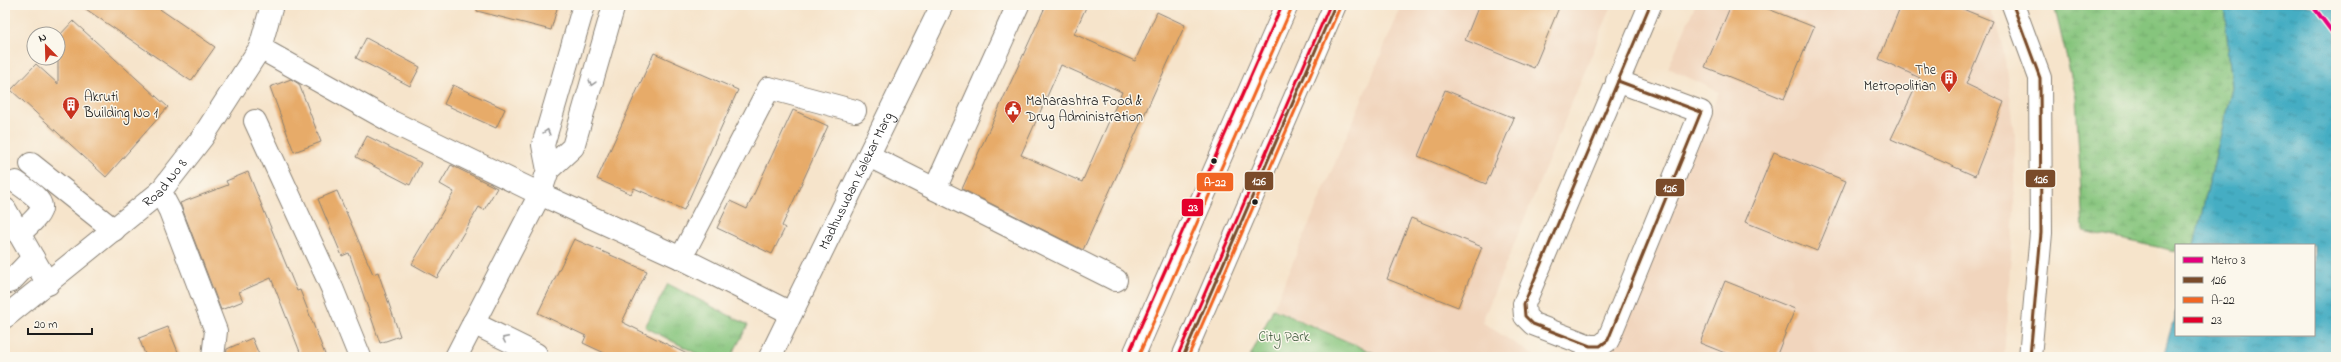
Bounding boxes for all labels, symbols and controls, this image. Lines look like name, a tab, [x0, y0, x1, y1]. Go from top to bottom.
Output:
north arrow	[26, 26, 66, 66]
text: N	[36, 29, 49, 47]
place label: The Metropolitian	[1864, 60, 1937, 97]
building icon: The Metropolitian	[1939, 68, 1959, 93]
one-way arrow	[588, 79, 597, 86]
place label: Akruti Building No 1	[83, 87, 159, 125]
place label: Maharashtra Food & Drug Administration	[1025, 91, 1143, 129]
building icon: Akruti Building No 1	[61, 95, 81, 120]
public building icon: Maharashtra Food & Drug Administration	[1003, 99, 1023, 124]
street label: Madhusudan Kalekar Marg	[814, 109, 899, 253]
one-way arrow	[542, 129, 551, 136]
street label: Road No 8	[138, 154, 193, 213]
unlabelled marker	[1209, 156, 1219, 166]
line badge: 126	[2025, 169, 2056, 188]
line badge: 126	[1244, 171, 1274, 191]
line badge: A-22	[1196, 172, 1234, 192]
text: 126	[2034, 172, 2048, 188]
text: 126	[1252, 174, 1266, 190]
text: A-22	[1204, 175, 1226, 191]
line badge: 126	[1655, 178, 1685, 197]
text: 126	[1663, 181, 1677, 197]
unlabelled marker	[1250, 197, 1260, 207]
line badge: 23	[1181, 198, 1204, 217]
text: 23	[1187, 200, 1198, 216]
legend	[2175, 244, 2315, 336]
text: Metro 3	[2211, 252, 2246, 270]
text: 126	[2211, 272, 2227, 290]
text: A-22	[2211, 292, 2235, 310]
scale bar	[28, 310, 92, 336]
text: 23	[2211, 312, 2222, 330]
text: 20 m	[34, 316, 57, 334]
park label: City Park	[1258, 327, 1311, 349]
one-way arrow	[501, 336, 509, 344]

